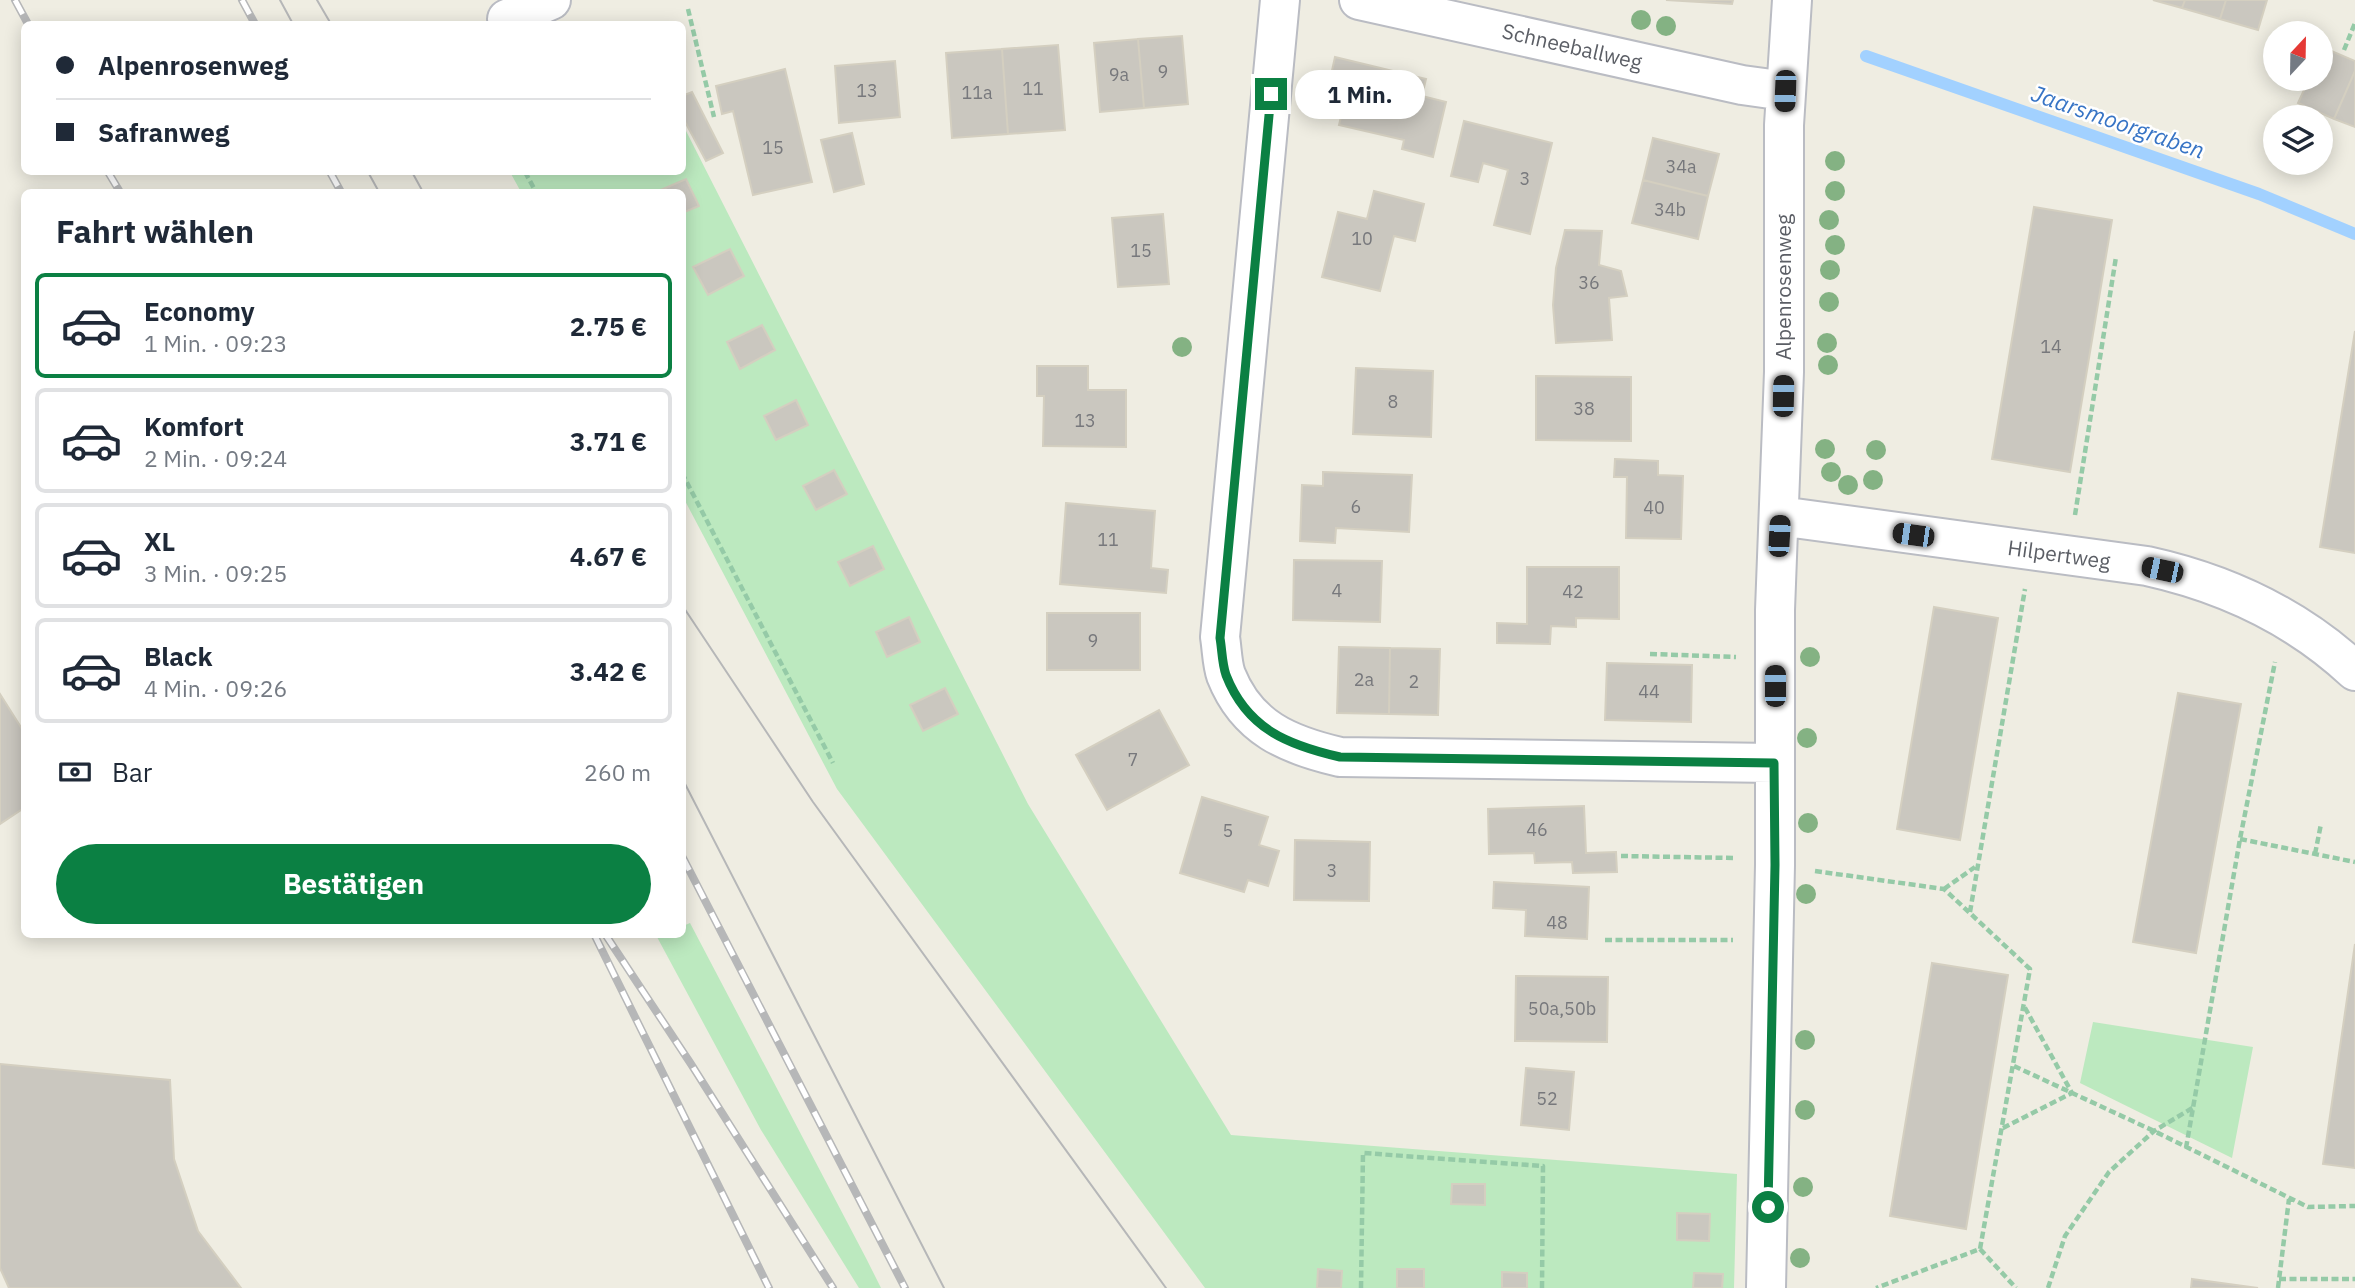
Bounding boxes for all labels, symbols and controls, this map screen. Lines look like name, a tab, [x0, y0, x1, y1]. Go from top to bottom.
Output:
street label: Schneeballweg	[1499, 16, 1645, 76]
north arrow	[2263, 21, 2333, 91]
map controls	[2263, 21, 2333, 175]
text: Alpenrosenweg	[98, 48, 288, 82]
house number: 9	[1158, 60, 1168, 83]
house number: 9a	[1109, 63, 1130, 86]
callout: 1 Min.	[1296, 70, 1425, 119]
car	[1774, 70, 1797, 112]
house number: 11	[1022, 77, 1044, 100]
water label: Jaarsmoorgraben	[2028, 77, 2209, 165]
route end	[1255, 78, 1287, 110]
house number: 13	[856, 79, 878, 102]
text: 1 Min.	[1327, 79, 1393, 109]
house number: 11a	[961, 81, 993, 104]
button: layers	[2263, 105, 2333, 175]
text: Safranweg	[98, 115, 229, 149]
house number: 15	[762, 136, 784, 159]
house number: 34a	[1665, 155, 1697, 178]
house number: 3	[1520, 167, 1530, 190]
house number: 34b	[1654, 198, 1686, 221]
text: Fahrt wählen	[56, 210, 254, 252]
street label: Alpenrosenweg	[1769, 214, 1797, 360]
house number: 10	[1351, 227, 1373, 250]
house number: 15	[1130, 239, 1152, 262]
house number: 36	[1578, 271, 1600, 294]
icon: car	[60, 294, 123, 357]
text: Economy	[144, 294, 255, 328]
text: 2.75 €	[570, 309, 647, 343]
text: 1 Min. · 09:23	[144, 328, 287, 358]
house number: 14	[2040, 335, 2062, 358]
car	[1773, 375, 1794, 417]
house number: 8	[1388, 390, 1398, 413]
house number: 38	[1573, 397, 1595, 420]
icon: car	[60, 409, 123, 472]
text: Komfort	[144, 409, 244, 443]
house number: 13	[1074, 409, 1096, 432]
text: 3.71 €	[570, 424, 647, 458]
text: 2 Min. · 09:24	[144, 443, 287, 473]
house number: 6	[1351, 495, 1361, 518]
house number: 40	[1643, 496, 1665, 519]
car	[1768, 514, 1791, 558]
car	[1891, 522, 1936, 548]
icon: car	[60, 524, 123, 587]
text: XL	[144, 524, 175, 558]
house number: 11	[1097, 528, 1119, 551]
street label: Hilpertweg	[2006, 533, 2112, 575]
text: 4.67 €	[570, 539, 647, 573]
car	[2140, 555, 2185, 585]
text: 3 Min. · 09:25	[144, 558, 287, 588]
house number: 4	[1332, 579, 1343, 602]
house number: 42	[1562, 580, 1584, 603]
house number: 9	[1088, 629, 1098, 652]
icon: car	[60, 639, 123, 702]
text: Black	[144, 639, 212, 673]
text: 3.42 €	[570, 654, 647, 688]
car	[1765, 665, 1786, 707]
house number: 2a	[1354, 668, 1375, 691]
house number: 2	[1409, 670, 1419, 693]
text: 4 Min. · 09:26	[144, 673, 287, 703]
house number: 44	[1638, 680, 1660, 703]
house number: 7	[1128, 748, 1138, 771]
icon: cash	[56, 753, 94, 791]
text: Bar	[112, 755, 152, 789]
text: 260 m	[584, 757, 651, 787]
house number: 46	[1526, 818, 1548, 841]
house number: 5	[1223, 819, 1233, 842]
button: Bestätigen	[56, 844, 651, 924]
house number: 3	[1327, 859, 1337, 882]
house number: 48	[1546, 911, 1568, 934]
house number: 50a,50b	[1528, 997, 1596, 1020]
house number: 52	[1536, 1087, 1558, 1110]
route start	[1752, 1191, 1784, 1223]

